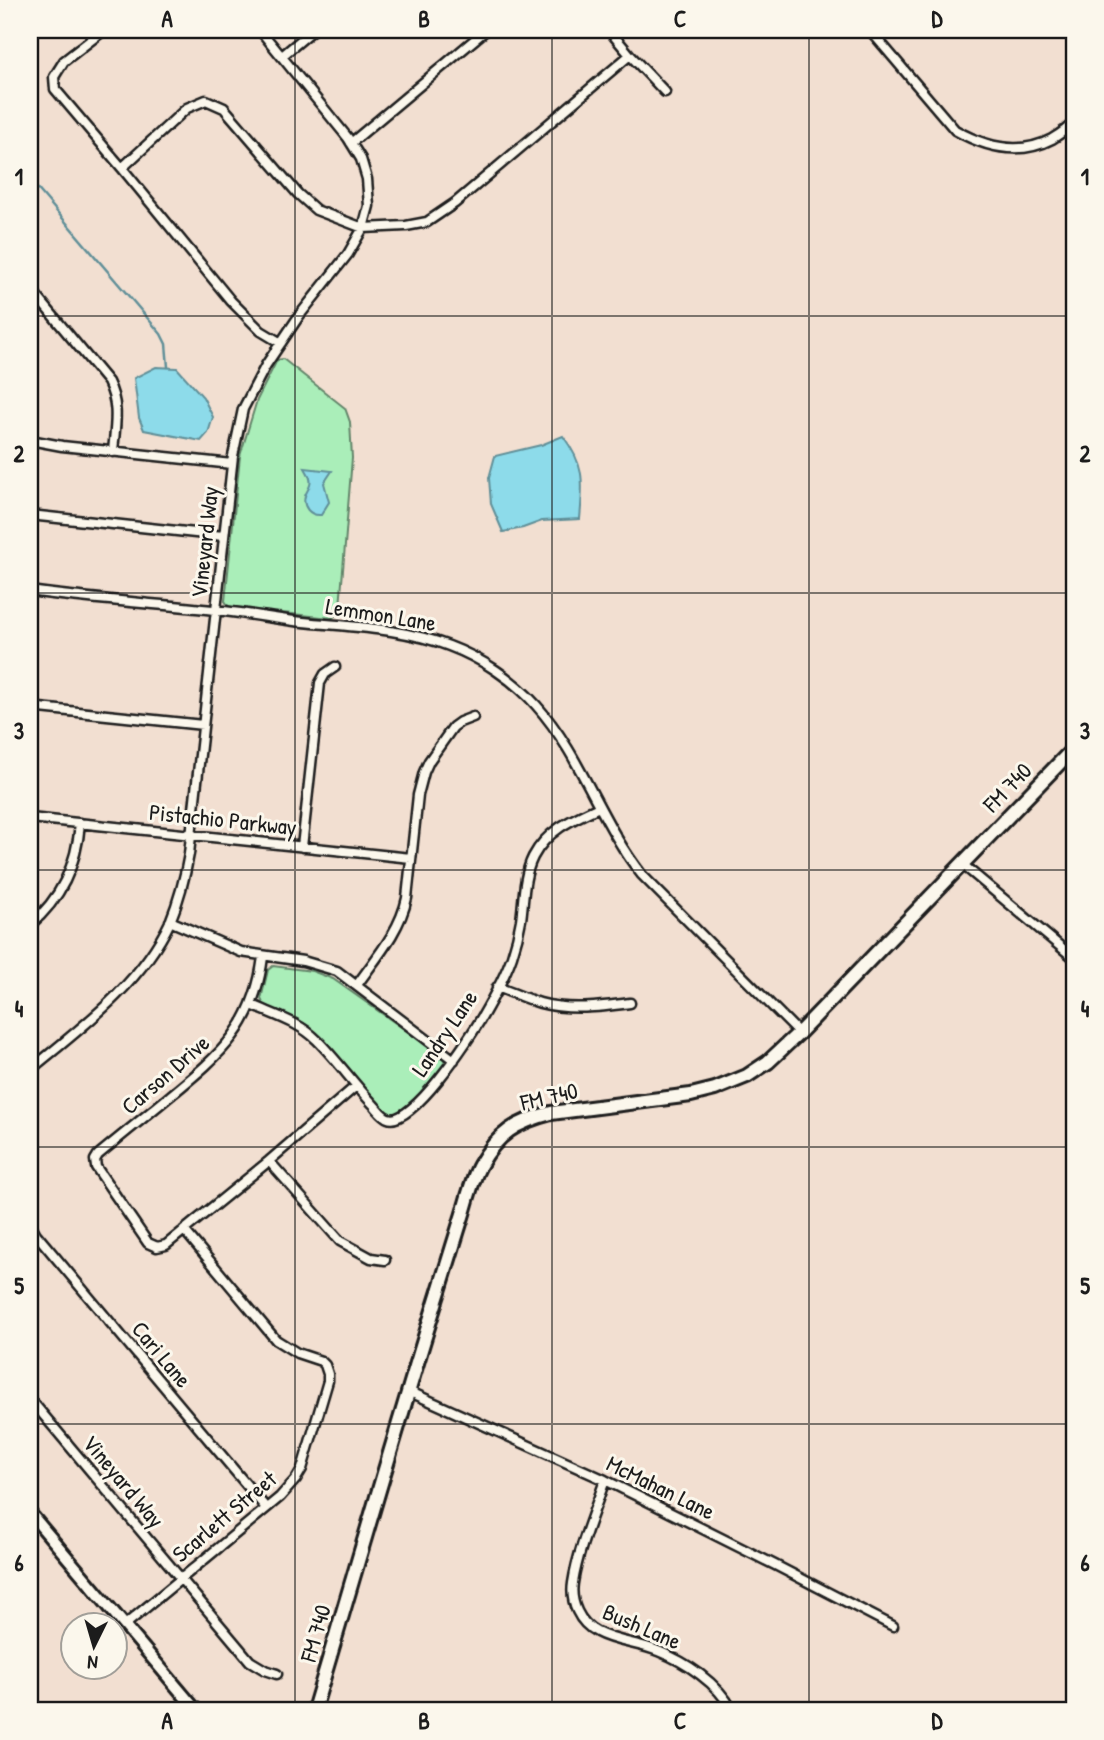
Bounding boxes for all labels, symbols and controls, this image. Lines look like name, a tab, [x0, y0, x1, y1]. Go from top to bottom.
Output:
text: A	[161, 3, 173, 34]
text: B	[418, 3, 430, 34]
text: C	[674, 3, 686, 34]
text: D	[932, 3, 944, 34]
text: 1	[15, 161, 23, 192]
text: 1	[1081, 161, 1089, 192]
text: 2	[14, 438, 25, 469]
text: 2	[1080, 438, 1091, 469]
street label: Vineyard Way	[183, 484, 225, 600]
street label: Lemmon Lane	[324, 590, 438, 638]
text: 3	[14, 715, 24, 746]
text: 3	[1080, 715, 1090, 746]
street label: FM 740	[975, 755, 1038, 819]
street label: Pistachio Parkway	[148, 796, 299, 842]
street label: Landry Lane	[404, 984, 484, 1082]
text: 4	[15, 993, 24, 1024]
text: 4	[1081, 993, 1090, 1024]
street label: Carson Drive	[114, 1027, 216, 1121]
street label: FM 740	[516, 1074, 581, 1118]
text: 5	[14, 1270, 24, 1301]
text: 5	[1080, 1270, 1090, 1301]
street label: Cari Lane	[125, 1314, 199, 1394]
street label: Vineyard Way	[76, 1428, 172, 1534]
street label: McMahan Lane	[602, 1447, 720, 1527]
street label: Scarlett Street	[165, 1463, 284, 1569]
text: 6	[14, 1547, 24, 1578]
text: 6	[1080, 1547, 1090, 1578]
street label: Bush Lane	[598, 1596, 686, 1656]
street label: FM 740	[292, 1601, 338, 1666]
north arrow	[60, 1610, 130, 1680]
text: N	[86, 1650, 99, 1676]
text: A	[161, 1705, 173, 1736]
text: B	[418, 1705, 430, 1736]
text: C	[674, 1705, 686, 1736]
text: D	[932, 1705, 944, 1736]

